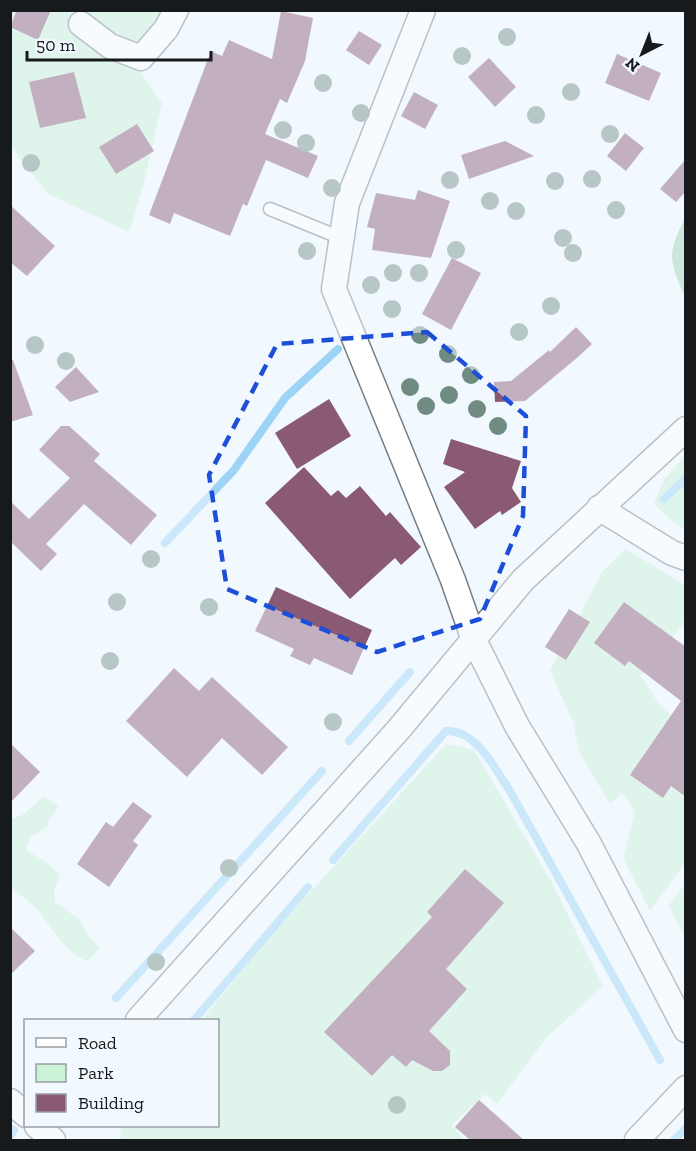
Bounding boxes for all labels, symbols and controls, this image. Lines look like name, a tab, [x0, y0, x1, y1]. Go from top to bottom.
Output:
scale bar	[27, 24, 212, 62]
north arrow	[612, 24, 672, 84]
text: 50 m	[36, 34, 76, 56]
text: N	[621, 54, 643, 76]
legend	[24, 1019, 219, 1127]
text: Road	[78, 1032, 117, 1054]
text: Park	[78, 1062, 114, 1084]
text: Building	[78, 1092, 144, 1114]

